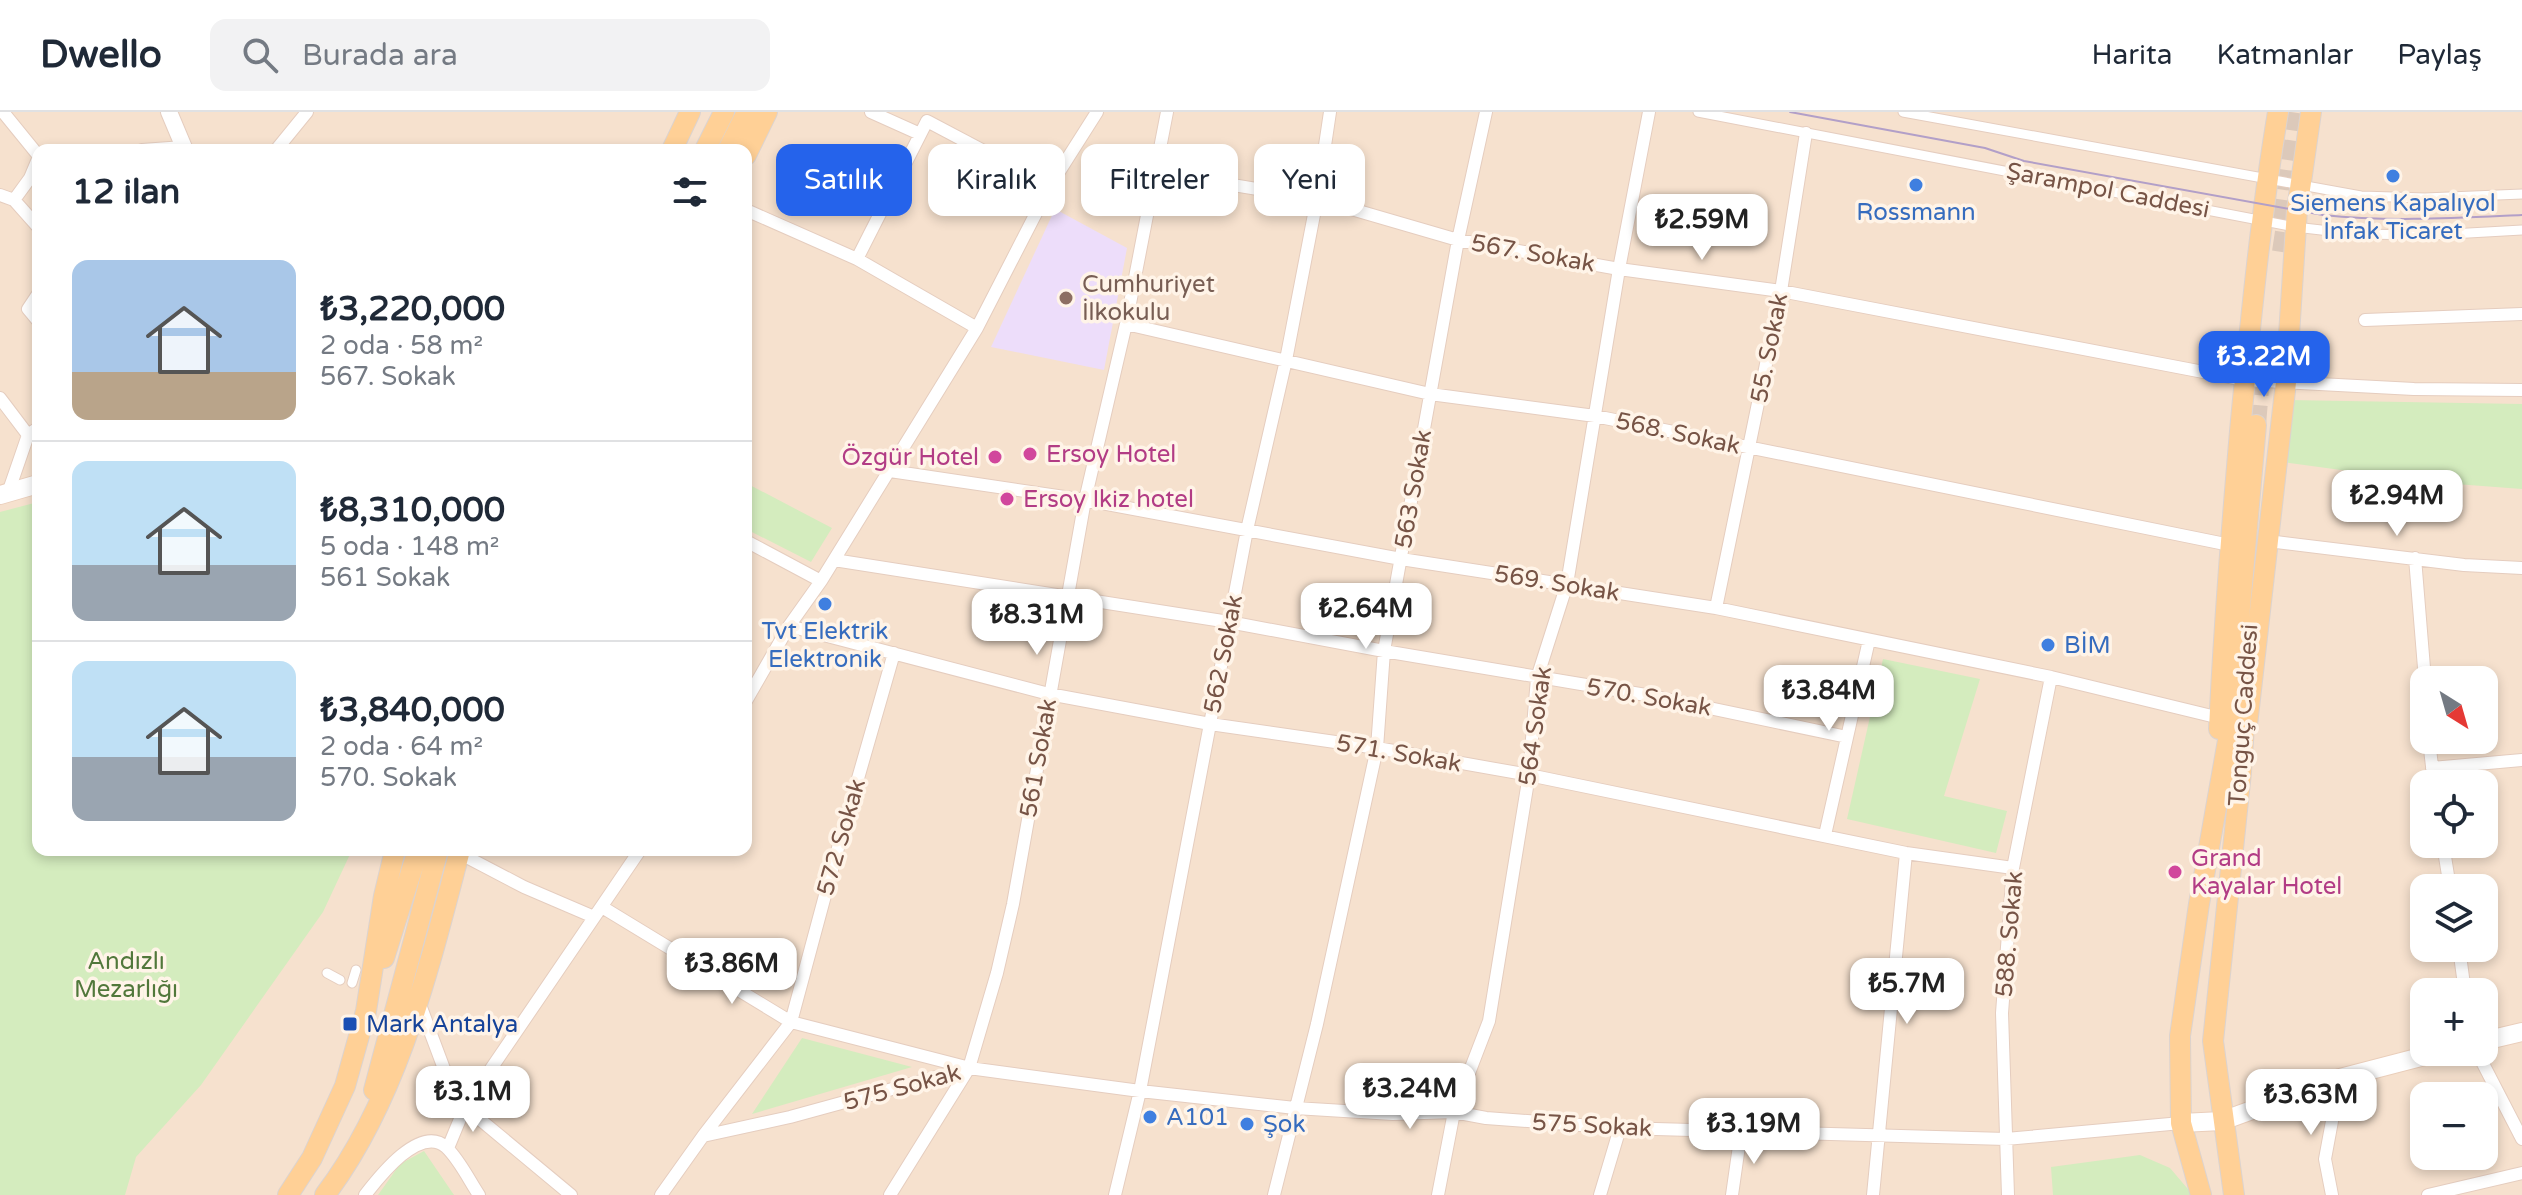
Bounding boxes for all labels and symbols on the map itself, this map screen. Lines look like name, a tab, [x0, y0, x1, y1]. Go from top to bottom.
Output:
street label: Şarampol Caddesi	[2004, 157, 2212, 224]
marker: Siemens Kapalıyol İnfak Ticaret	[2384, 167, 2402, 185]
marker: Rossmann	[1907, 176, 1925, 194]
place label: Siemens Kapalıyol İnfak Ticaret	[2290, 189, 2496, 246]
pin: ₺2.59M	[1637, 194, 1767, 262]
place label: Rossmann	[1856, 198, 1976, 227]
street label: 567. Sokak	[1469, 228, 1597, 279]
place label: Cumhuriyet İlkokulu	[1082, 270, 1215, 327]
marker: Cumhuriyet İlkokulu	[1057, 289, 1075, 307]
street label: 55. Sokak	[1745, 291, 1794, 405]
pin: ₺3.22M	[2199, 331, 2329, 399]
street label: 568. Sokak	[1613, 406, 1743, 461]
street label: 563 Sokak	[1389, 427, 1438, 551]
place label: Ersoy Hotel	[1046, 440, 1176, 469]
place label: Özgür Hotel	[842, 443, 979, 472]
marker: Ersoy Hotel	[1021, 445, 1039, 463]
marker: Özgür Hotel	[986, 448, 1004, 466]
pin: ₺2.94M	[2332, 470, 2462, 538]
place label: Ersoy Ikiz hotel	[1023, 485, 1194, 514]
marker: Ersoy Ikiz hotel	[998, 490, 1016, 508]
street label: 569. Sokak	[1492, 559, 1622, 608]
pin: ₺2.64M	[1301, 583, 1431, 651]
pin: ₺8.31M	[972, 589, 1102, 657]
street label: 562 Sokak	[1198, 592, 1249, 716]
marker: Tvt Elektrik Elektronik	[816, 595, 834, 613]
place label: Tvt Elektrik Elektronik	[762, 617, 888, 674]
street label: Tonguç Caddesi	[2223, 623, 2264, 807]
place label: BİM	[2064, 631, 2111, 660]
marker: BİM	[2039, 636, 2057, 654]
street label: 564 Sokak	[1513, 665, 1558, 788]
pin: ₺3.84M	[1764, 665, 1894, 733]
north arrow	[2410, 666, 2498, 754]
street label: 570. Sokak	[1584, 672, 1714, 723]
street label: 561 Sokak	[1014, 696, 1063, 820]
street label: 571. Sokak	[1334, 728, 1464, 779]
street label: 572 Sokak	[811, 775, 872, 899]
place label: Grand Kayalar Hotel	[2191, 844, 2342, 901]
marker: Grand Kayalar Hotel	[2166, 863, 2184, 881]
street label: 588. Sokak	[1990, 870, 2029, 998]
pin: ₺3.86M	[667, 938, 797, 1006]
park label: Andızlı Mezarlığı	[74, 947, 178, 1004]
pin: ₺5.7M	[1851, 958, 1963, 1026]
place label: Mark Antalya	[366, 1010, 518, 1039]
marker: Mark Antalya	[341, 1015, 359, 1033]
street label: 575 Sokak	[840, 1058, 964, 1117]
pin: ₺3.24M	[1345, 1063, 1475, 1131]
pin: ₺3.1M	[417, 1066, 529, 1134]
pin: ₺3.63M	[2246, 1069, 2376, 1137]
pin: ₺3.19M	[1689, 1098, 1819, 1166]
place label: A101	[1166, 1103, 1229, 1132]
marker: A101	[1141, 1108, 1159, 1126]
street label: 575 Sokak	[1531, 1108, 1653, 1143]
place label: Şok	[1263, 1110, 1305, 1139]
marker: Şok	[1238, 1115, 1256, 1133]

